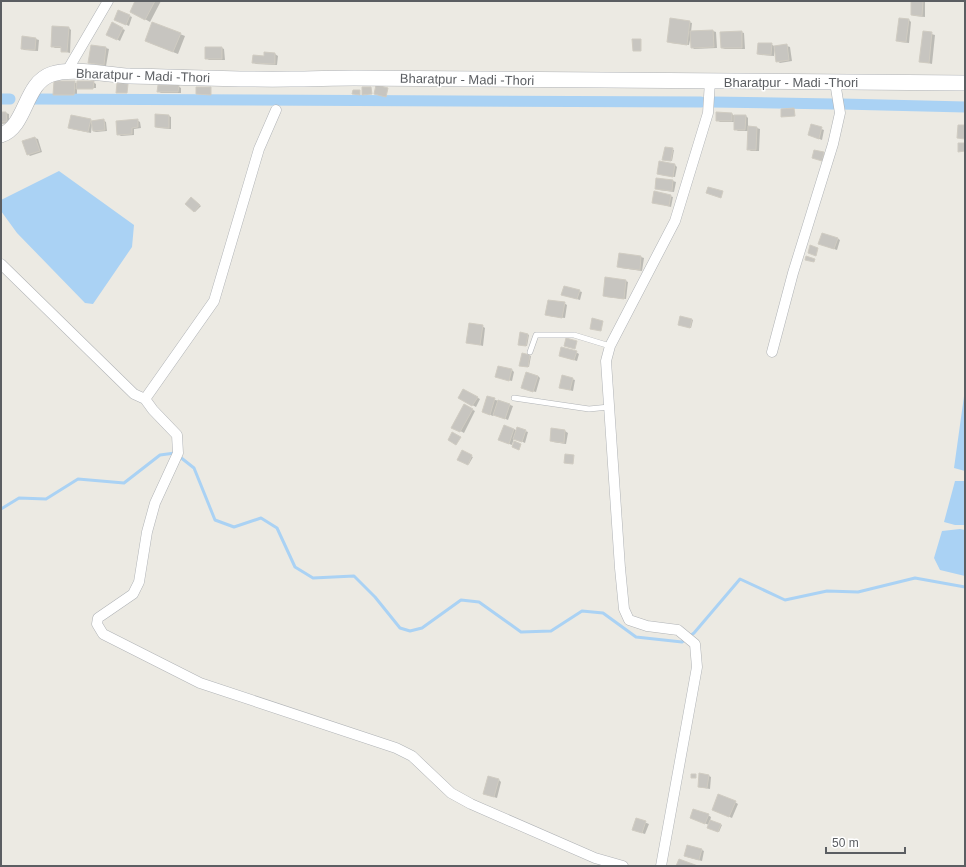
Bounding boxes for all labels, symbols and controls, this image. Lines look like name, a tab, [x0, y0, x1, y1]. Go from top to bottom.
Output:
street label: Bharatpur - Madi -Thori	[76, 66, 210, 85]
street label: Bharatpur - Madi -Thori	[400, 71, 534, 88]
street label: Bharatpur - Madi -Thori	[724, 75, 858, 90]
scale bar	[826, 829, 905, 855]
text: 50 m	[832, 836, 859, 850]

